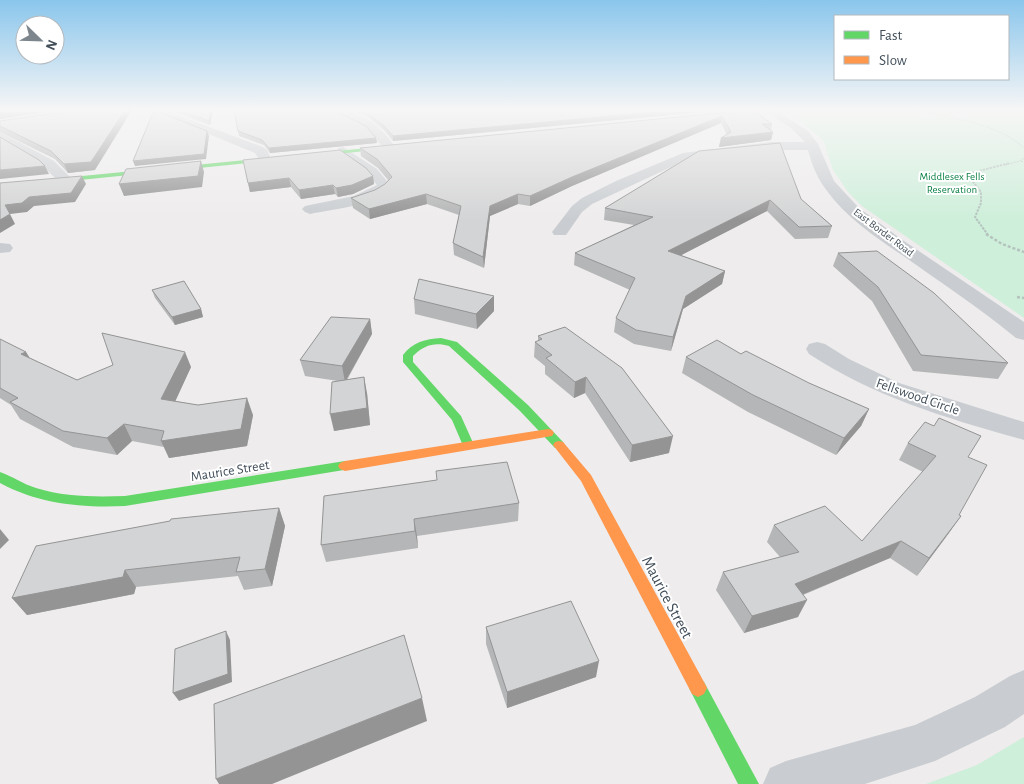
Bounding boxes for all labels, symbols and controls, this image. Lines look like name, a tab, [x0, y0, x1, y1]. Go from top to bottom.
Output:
north arrow	[15, 15, 65, 65]
legend	[834, 15, 1009, 80]
text: Fast	[879, 28, 903, 43]
text: N	[43, 37, 59, 52]
text: Slow	[879, 53, 907, 68]
park label: Middlesex Fells Reservation	[919, 171, 985, 195]
street label: East Border Road	[852, 206, 916, 259]
street label: Fellswood Circle	[874, 376, 961, 418]
street label: Maurice Street	[190, 458, 271, 484]
street label: Maurice Street	[639, 554, 695, 641]

